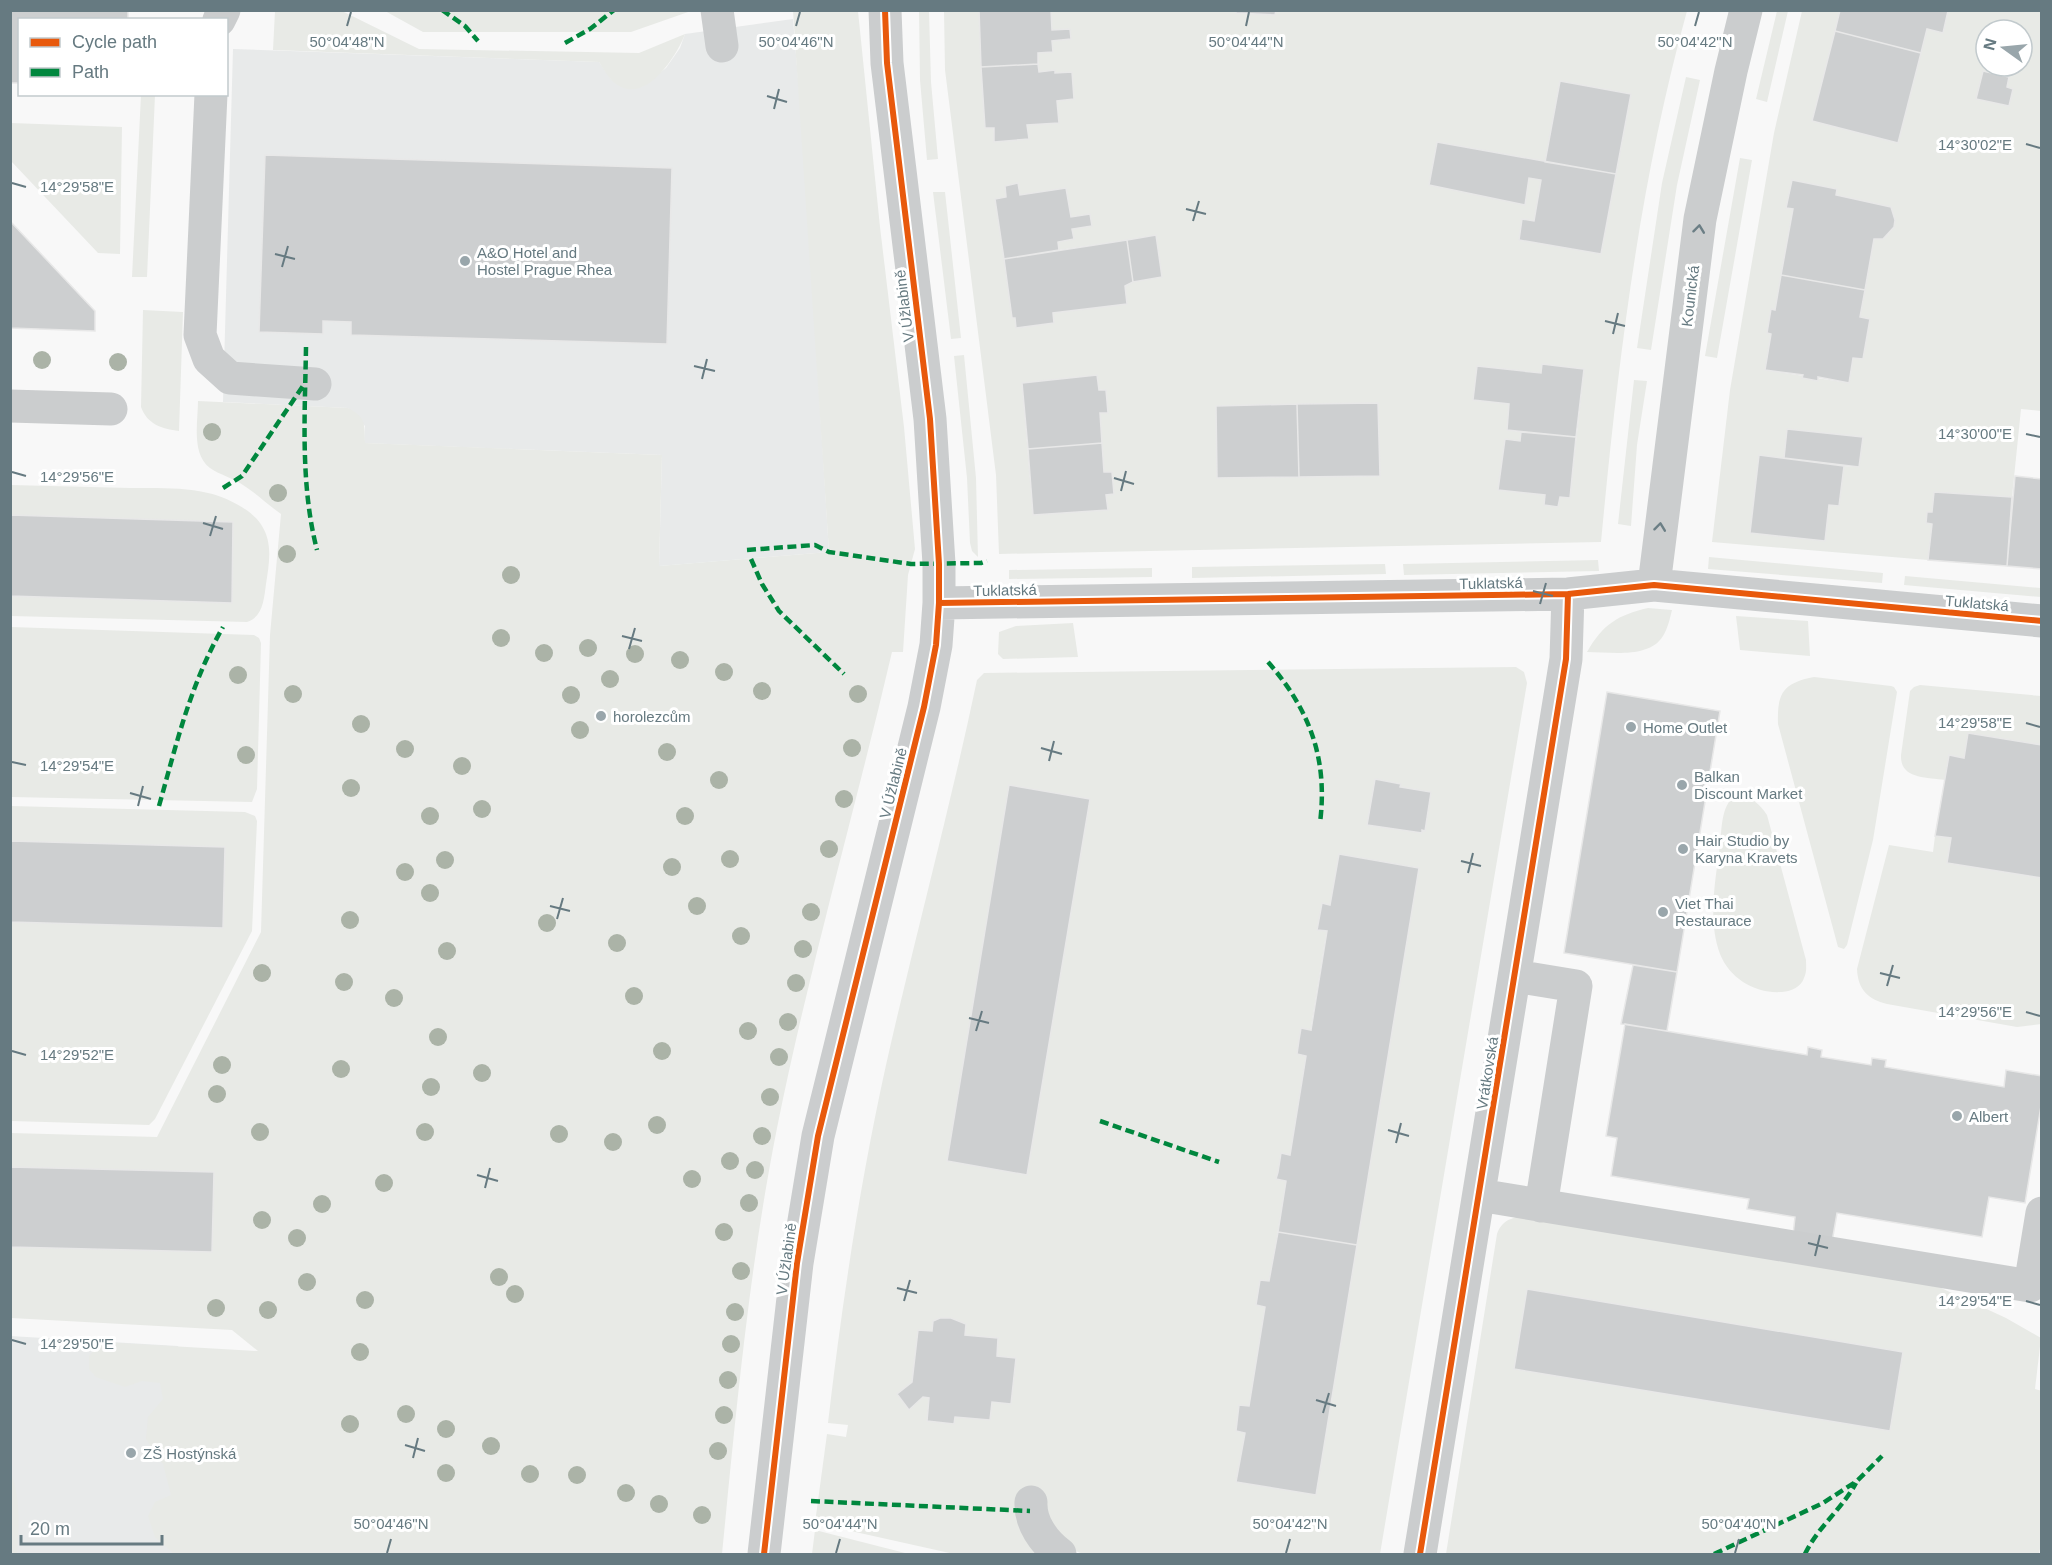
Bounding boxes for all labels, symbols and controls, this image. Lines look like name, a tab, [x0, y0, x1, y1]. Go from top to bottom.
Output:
legend	[18, 18, 228, 96]
north arrow	[1974, 18, 2034, 78]
text: Cycle path	[72, 32, 157, 52]
text: 50°04'48"N	[309, 33, 385, 50]
text: 50°04'46"N	[758, 33, 834, 50]
text: 50°04'44"N	[1208, 33, 1284, 50]
text: 50°04'42"N	[1657, 33, 1733, 50]
text: N	[1980, 36, 2000, 52]
text: Path	[72, 62, 109, 82]
text: 14°30'02"E	[1938, 136, 2012, 153]
text: 14°29'58"E	[40, 178, 114, 195]
one-way arrow	[1692, 225, 1705, 234]
place label: A&O Hotel and Hostel Prague Rhea	[477, 244, 613, 278]
marker: A&O Hotel and Hostel Prague Rhea	[458, 254, 472, 268]
street label: Kounická	[1678, 264, 1702, 328]
street label: V Úžlabině	[891, 269, 917, 343]
text: 14°30'00"E	[1938, 425, 2012, 442]
text: 14°29'56"E	[40, 468, 114, 485]
one-way arrow	[1654, 522, 1666, 531]
street label: Tuklatská	[1459, 574, 1524, 592]
street label: Tuklatská	[973, 581, 1038, 599]
street label: Tuklatská	[1945, 592, 2010, 614]
place label: horolezcům	[613, 708, 691, 725]
marker: horolezcům	[594, 709, 608, 723]
text: 14°29'58"E	[1938, 714, 2012, 731]
place label: Home Outlet	[1643, 719, 1728, 736]
marker: Home Outlet	[1624, 720, 1638, 734]
street label: V Úžlabině	[876, 746, 910, 820]
text: 14°29'54"E	[40, 757, 114, 774]
place label: Balkan Discount Market	[1694, 768, 1803, 802]
marker: Balkan Discount Market	[1675, 778, 1689, 792]
place label: Hair Studio by Karyna Kravets	[1695, 832, 1798, 866]
marker: Hair Studio by Karyna Kravets	[1676, 842, 1690, 856]
place label: Viet Thai Restaurace	[1675, 895, 1752, 929]
marker: Viet Thai Restaurace	[1656, 905, 1670, 919]
text: 14°29'56"E	[1938, 1003, 2012, 1020]
street label: Vrátkovská	[1473, 1035, 1501, 1111]
text: 14°29'52"E	[40, 1046, 114, 1063]
place label: Albert	[1969, 1108, 2009, 1125]
marker: Albert	[1950, 1109, 1964, 1123]
street label: V Úžlabině	[773, 1222, 799, 1296]
text: 14°29'54"E	[1938, 1292, 2012, 1309]
text: 14°29'50"E	[40, 1335, 114, 1352]
place label: ZŠ Hostýnská	[143, 1445, 237, 1462]
marker: ZŠ Hostýnská	[124, 1446, 138, 1460]
scale bar	[21, 1508, 162, 1546]
text: 50°04'46"N	[353, 1515, 429, 1532]
text: 50°04'44"N	[802, 1515, 878, 1532]
text: 50°04'42"N	[1252, 1515, 1328, 1532]
text: 50°04'40"N	[1701, 1515, 1777, 1532]
text: 20 m	[30, 1519, 70, 1539]

